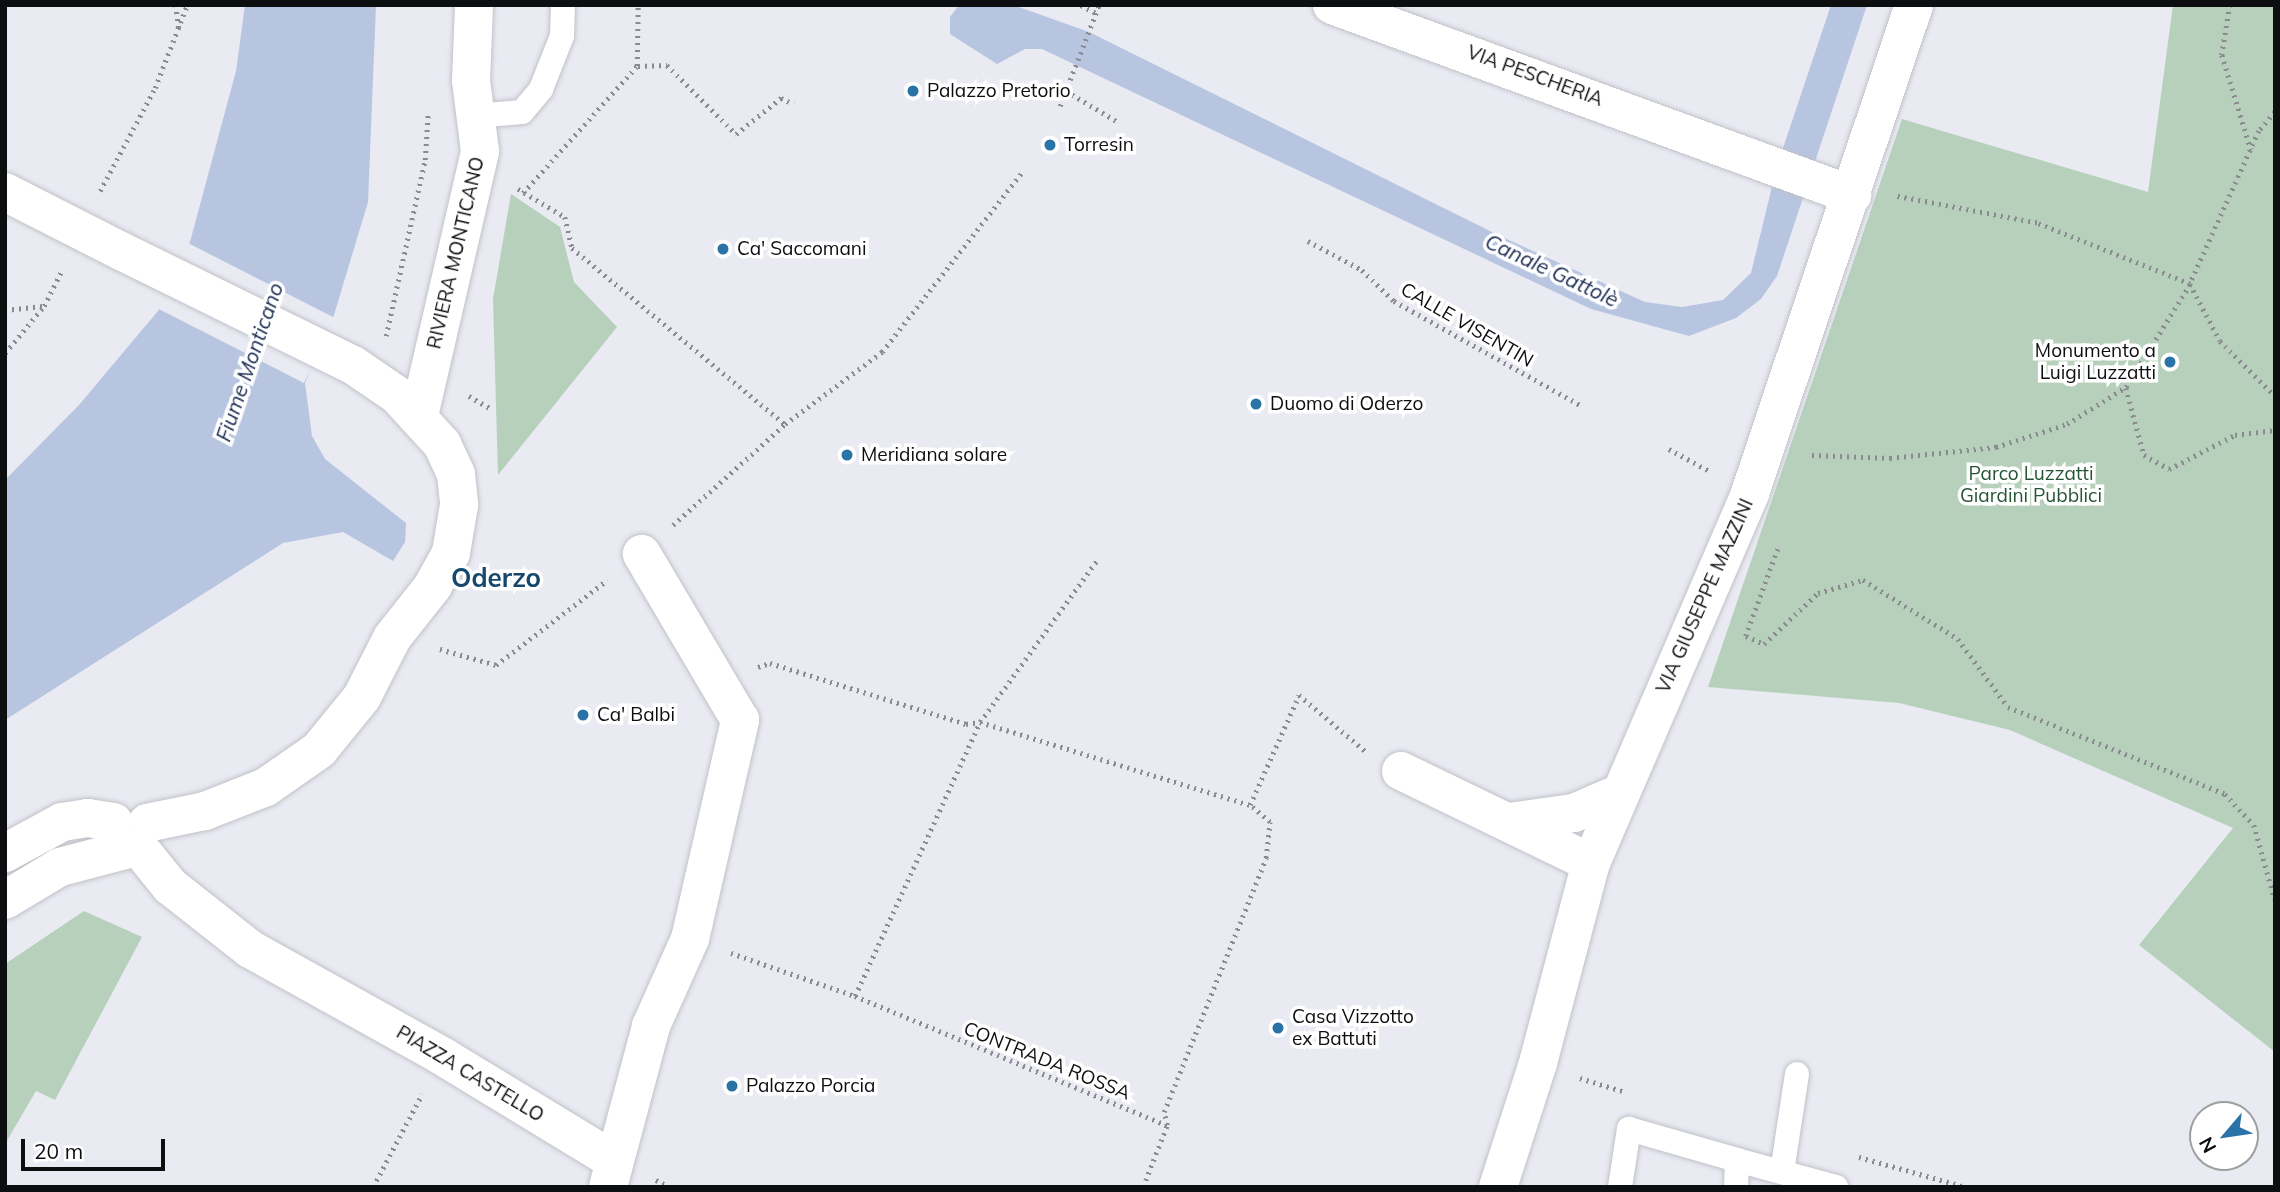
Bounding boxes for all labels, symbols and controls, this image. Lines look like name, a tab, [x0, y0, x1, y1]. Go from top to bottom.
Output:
street label: VIA PESCHERIA	[1464, 41, 1606, 111]
place label: Palazzo Pretorio	[927, 80, 1071, 102]
marker: Palazzo Pretorio	[905, 83, 921, 99]
place label: Torresin	[1064, 134, 1134, 156]
marker: Torresin	[1042, 137, 1058, 153]
street label: RIVIERA MONTICANO	[423, 155, 489, 351]
water label: Canale Gattolè	[1481, 228, 1623, 312]
place label: Ca' Saccomani	[737, 238, 866, 260]
marker: Ca' Saccomani	[715, 241, 731, 257]
street label: CALLE VISENTIN	[1397, 278, 1537, 372]
water label: Fiume Monticano	[210, 279, 288, 445]
place label: Monumento a Luigi Luzzatti	[2035, 340, 2156, 384]
marker: Monumento a Luigi Luzzatti	[2162, 354, 2178, 370]
place label: Duomo di Oderzo	[1270, 393, 1423, 415]
marker: Duomo di Oderzo	[1248, 396, 1264, 412]
place label: Meridiana solare	[861, 444, 1007, 466]
marker: Meridiana solare	[839, 447, 855, 463]
park label: Parco Luzzatti Giardini Pubblici	[1960, 463, 2102, 507]
street label: VIA GIUSEPPE MAZZINI	[1652, 495, 1758, 697]
district label: Oderzo	[451, 562, 541, 594]
place label: Ca' Balbi	[597, 704, 675, 726]
marker: Ca' Balbi	[575, 707, 591, 723]
place label: Casa Vizzotto ex Battuti	[1292, 1006, 1414, 1050]
street label: CONTRADA ROSSA	[960, 1017, 1134, 1105]
marker: Casa Vizzotto ex Battuti	[1270, 1020, 1286, 1036]
street label: PIAZZA CASTELLO	[392, 1021, 548, 1127]
place label: Palazzo Porcia	[746, 1075, 875, 1097]
marker: Palazzo Porcia	[724, 1078, 740, 1094]
north arrow	[2189, 1101, 2259, 1171]
scale bar	[24, 1126, 168, 1170]
text: N	[2193, 1133, 2221, 1157]
text: 20 m	[34, 1138, 83, 1164]

